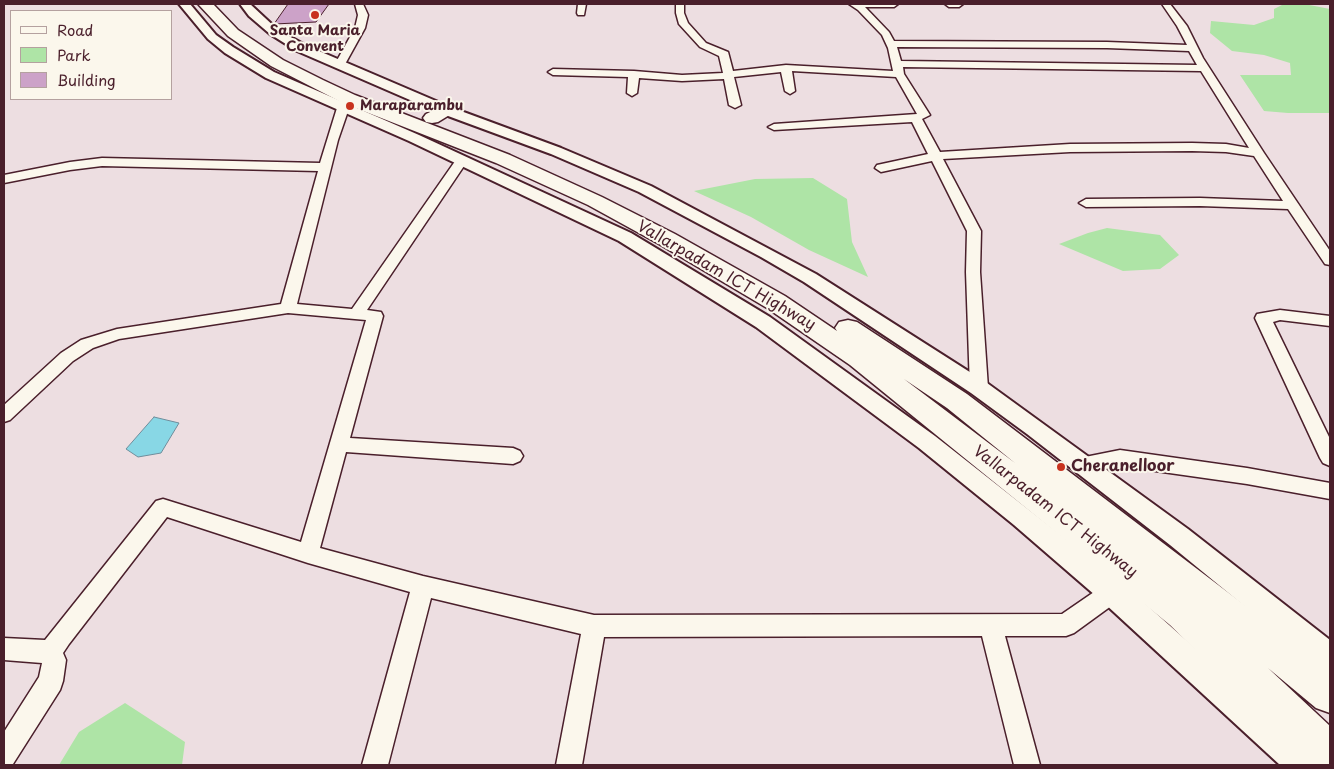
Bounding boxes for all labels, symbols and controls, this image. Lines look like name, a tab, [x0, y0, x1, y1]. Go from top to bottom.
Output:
marker: Santa Maria Convent	[309, 9, 321, 21]
legend	[10, 10, 172, 100]
text: Road	[57, 18, 93, 41]
place label: Santa Maria Convent	[270, 23, 360, 56]
text: Park	[57, 43, 91, 66]
text: Building	[57, 68, 116, 91]
place label: Maraparambu	[360, 98, 463, 114]
marker: Maraparambu	[344, 100, 356, 112]
street label: Vallarpadam ICT Highway	[633, 217, 819, 335]
street label: Vallarpadam ICT Highway	[969, 442, 1141, 582]
place label: Cheranelloor	[1071, 457, 1174, 477]
marker: Cheranelloor	[1055, 461, 1067, 473]

